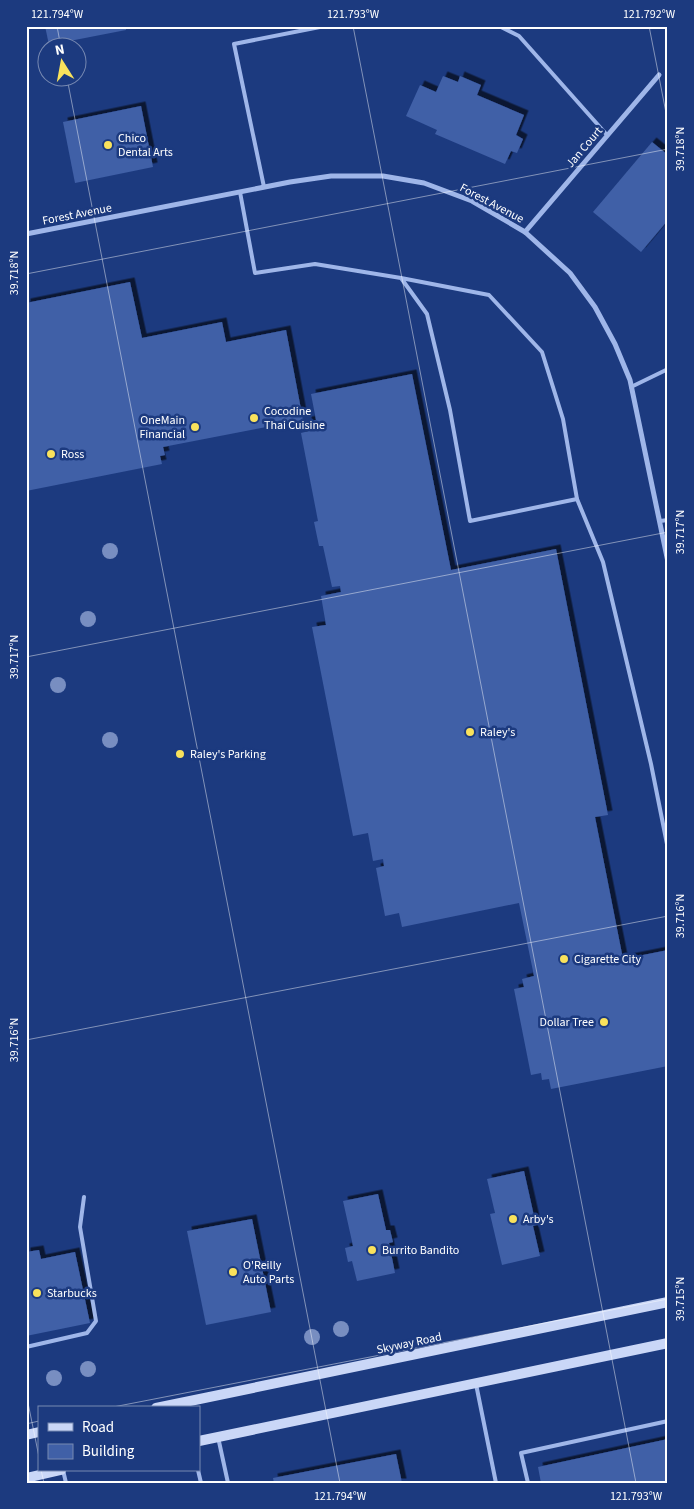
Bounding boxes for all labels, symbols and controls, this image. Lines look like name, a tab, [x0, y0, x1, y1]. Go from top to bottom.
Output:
text: 121.794°W	[31, 6, 84, 23]
text: 121.793°W	[327, 6, 380, 23]
text: 121.792°W	[623, 6, 676, 23]
north arrow	[38, 38, 88, 88]
text: N	[53, 40, 66, 61]
street label: Jan Court	[562, 123, 607, 172]
text: 39.718°N	[672, 127, 689, 171]
place label: Chico Dental Arts	[118, 130, 173, 161]
marker: Chico Dental Arts	[102, 139, 114, 151]
street label: Forest Avenue	[457, 179, 527, 228]
street label: Forest Avenue	[41, 199, 113, 230]
text: 39.718°N	[6, 251, 23, 295]
place label: Cocodine Thai Cuisine	[264, 403, 325, 434]
place label: OneMain Financial	[139, 412, 185, 443]
marker: Cocodine Thai Cuisine	[248, 412, 260, 424]
marker: OneMain Financial	[189, 421, 201, 433]
place label: Ross	[61, 446, 84, 463]
marker: Ross	[45, 448, 57, 460]
text: 39.717°N	[672, 510, 689, 554]
text: 39.717°N	[6, 635, 23, 679]
place label: Raley's	[480, 724, 515, 741]
marker: Raley's	[464, 726, 476, 738]
place label: Raley's Parking	[190, 746, 266, 763]
marker: Raley's Parking	[174, 748, 186, 760]
text: 39.716°N	[672, 894, 689, 938]
place label: Cigarette City	[574, 951, 642, 968]
marker: Cigarette City	[558, 953, 570, 965]
place label: Dollar Tree	[540, 1014, 594, 1031]
marker: Dollar Tree	[598, 1016, 610, 1028]
text: 39.716°N	[6, 1018, 23, 1062]
place label: Arby's	[523, 1211, 554, 1228]
marker: Arby's	[507, 1213, 519, 1225]
place label: Burrito Bandito	[382, 1242, 459, 1259]
marker: Burrito Bandito	[366, 1244, 378, 1256]
place label: O'Reilly Auto Parts	[243, 1257, 294, 1288]
marker: O'Reilly Auto Parts	[227, 1266, 239, 1278]
text: 39.715°N	[672, 1277, 689, 1321]
place label: Starbucks	[47, 1285, 97, 1302]
marker: Starbucks	[31, 1287, 43, 1299]
street label: Skyway Road	[375, 1328, 443, 1359]
legend	[38, 1406, 200, 1472]
text: Road	[82, 1417, 114, 1438]
text: Building	[82, 1441, 135, 1462]
text: 121.794°W	[314, 1488, 367, 1505]
text: 121.793°W	[610, 1488, 663, 1505]

